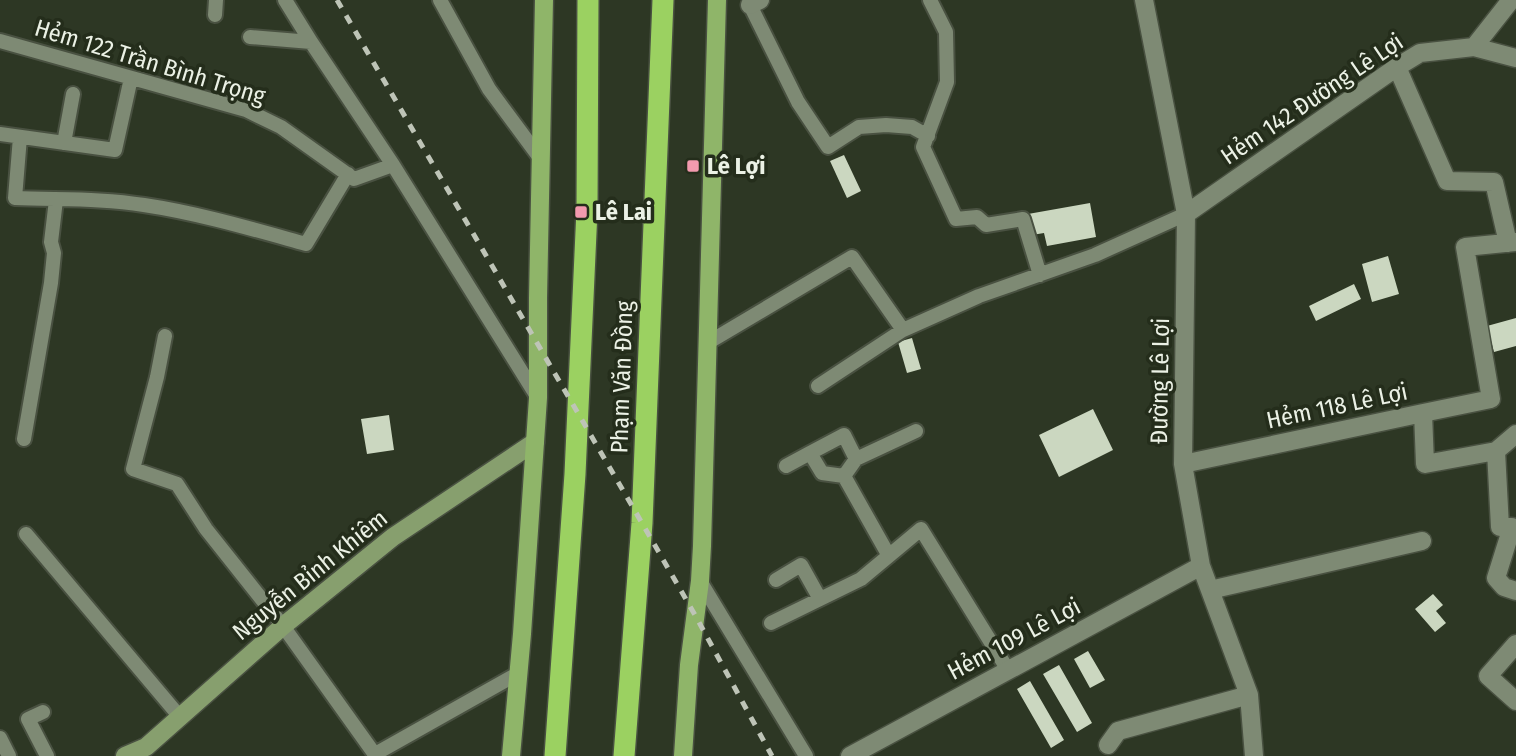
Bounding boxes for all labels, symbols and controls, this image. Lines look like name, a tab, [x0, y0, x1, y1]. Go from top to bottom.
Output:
street label: Hẻm 122 Trần Bình Trọng	[31, 14, 269, 111]
street label: Hẻm 142 Đường Lê Lợi	[1216, 28, 1408, 170]
place label: Lê Lợi	[707, 152, 766, 180]
marker: Lê Lợi	[685, 158, 701, 174]
place label: Lê Lai	[595, 198, 652, 226]
marker: Lê Lai	[573, 204, 589, 220]
street label: Phạm Văn Đồng	[605, 300, 639, 454]
street label: Đường Lê Lợi	[1145, 318, 1175, 444]
street label: Hẻm 118 Lê Lợi	[1264, 377, 1410, 435]
street label: Nguyễn Bỉnh Khiêm	[227, 504, 393, 646]
street label: Hẻm 109 Lê Lợi	[943, 592, 1085, 686]

